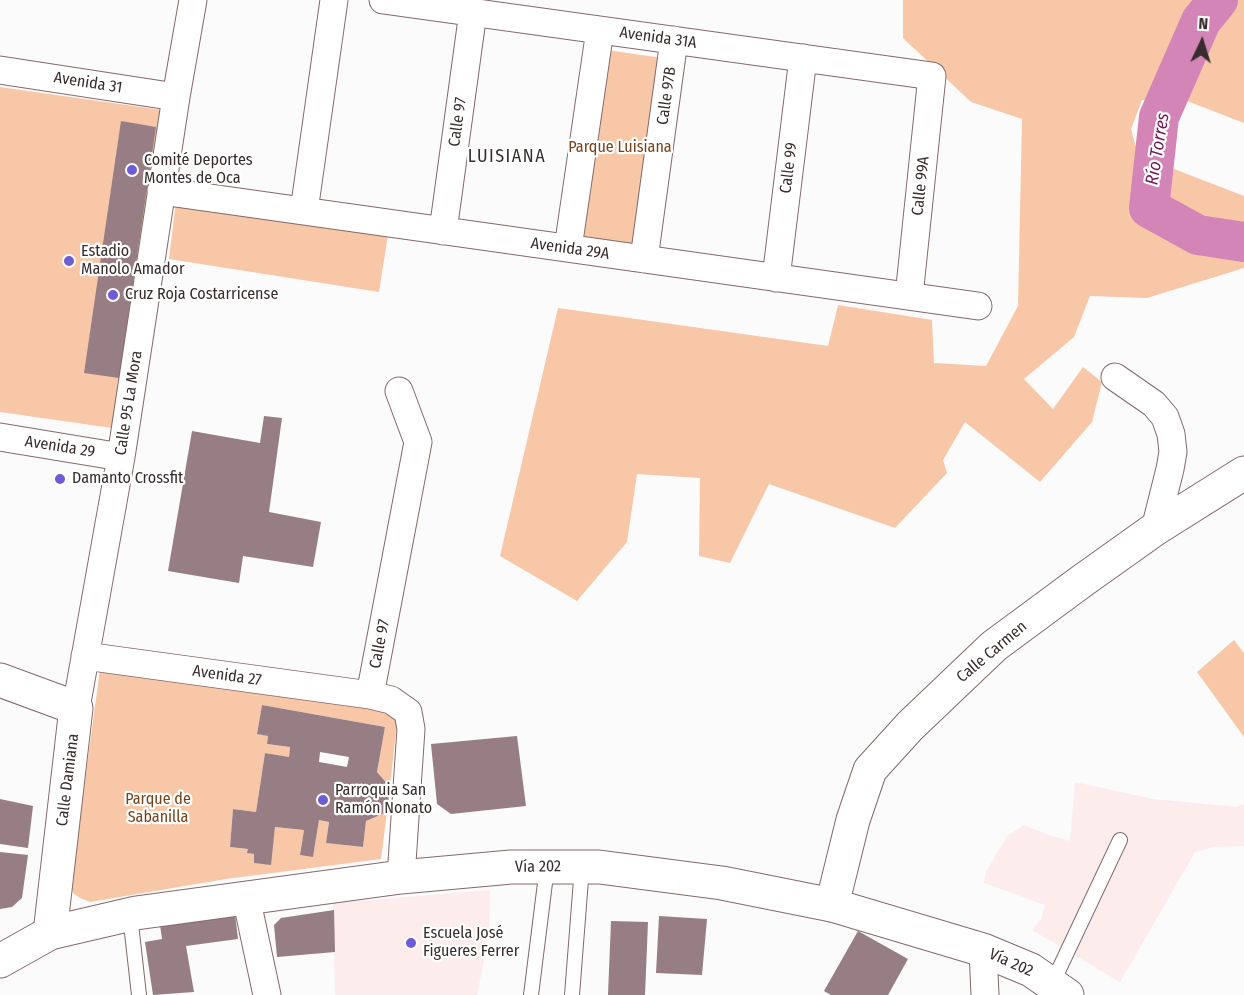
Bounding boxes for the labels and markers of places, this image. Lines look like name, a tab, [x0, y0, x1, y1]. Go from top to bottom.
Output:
place label: Comité Deportes Montes de Oca	[144, 151, 253, 189]
marker: Comité Deportes Montes de Oca	[125, 163, 139, 177]
place label: Estadio Manolo Amador	[81, 242, 185, 280]
marker: Estadio Manolo Amador	[62, 254, 76, 268]
place label: Cruz Roja Costarricense	[125, 285, 278, 305]
marker: Cruz Roja Costarricense	[106, 288, 120, 302]
place label: Damanto Crossfit	[72, 469, 183, 489]
marker: Damanto Crossfit	[53, 472, 67, 486]
place label: Parroquia San Ramón Nonato	[335, 781, 432, 819]
marker: Parroquia San Ramón Nonato	[316, 793, 330, 807]
place label: Escuela José Figueres Ferrer	[423, 924, 519, 962]
marker: Escuela José Figueres Ferrer	[404, 936, 418, 950]

